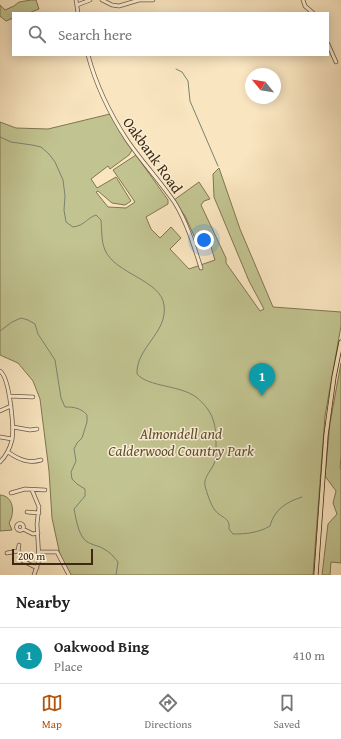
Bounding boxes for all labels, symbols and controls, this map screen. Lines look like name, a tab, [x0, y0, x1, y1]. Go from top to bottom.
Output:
search box	[12, 12, 329, 56]
icon: search	[26, 23, 48, 45]
text: Search here	[58, 24, 132, 45]
north arrow	[245, 68, 281, 104]
street label: Oakbank Road	[118, 113, 188, 197]
your location	[194, 230, 214, 250]
pin: 1	[249, 363, 275, 396]
park label: Almondell and Calderwood Country Park	[108, 423, 254, 461]
scale bar	[12, 547, 93, 566]
text: 200 m	[18, 548, 45, 564]
text: Nearby	[16, 589, 70, 614]
text: Oakwood Bing	[54, 636, 149, 657]
text: 1	[26, 646, 32, 665]
text: 410 m	[293, 646, 325, 665]
text: Place	[54, 657, 83, 676]
tab: Map	[41, 692, 63, 732]
tab: Directions	[145, 692, 192, 732]
tab: Saved	[273, 692, 300, 732]

